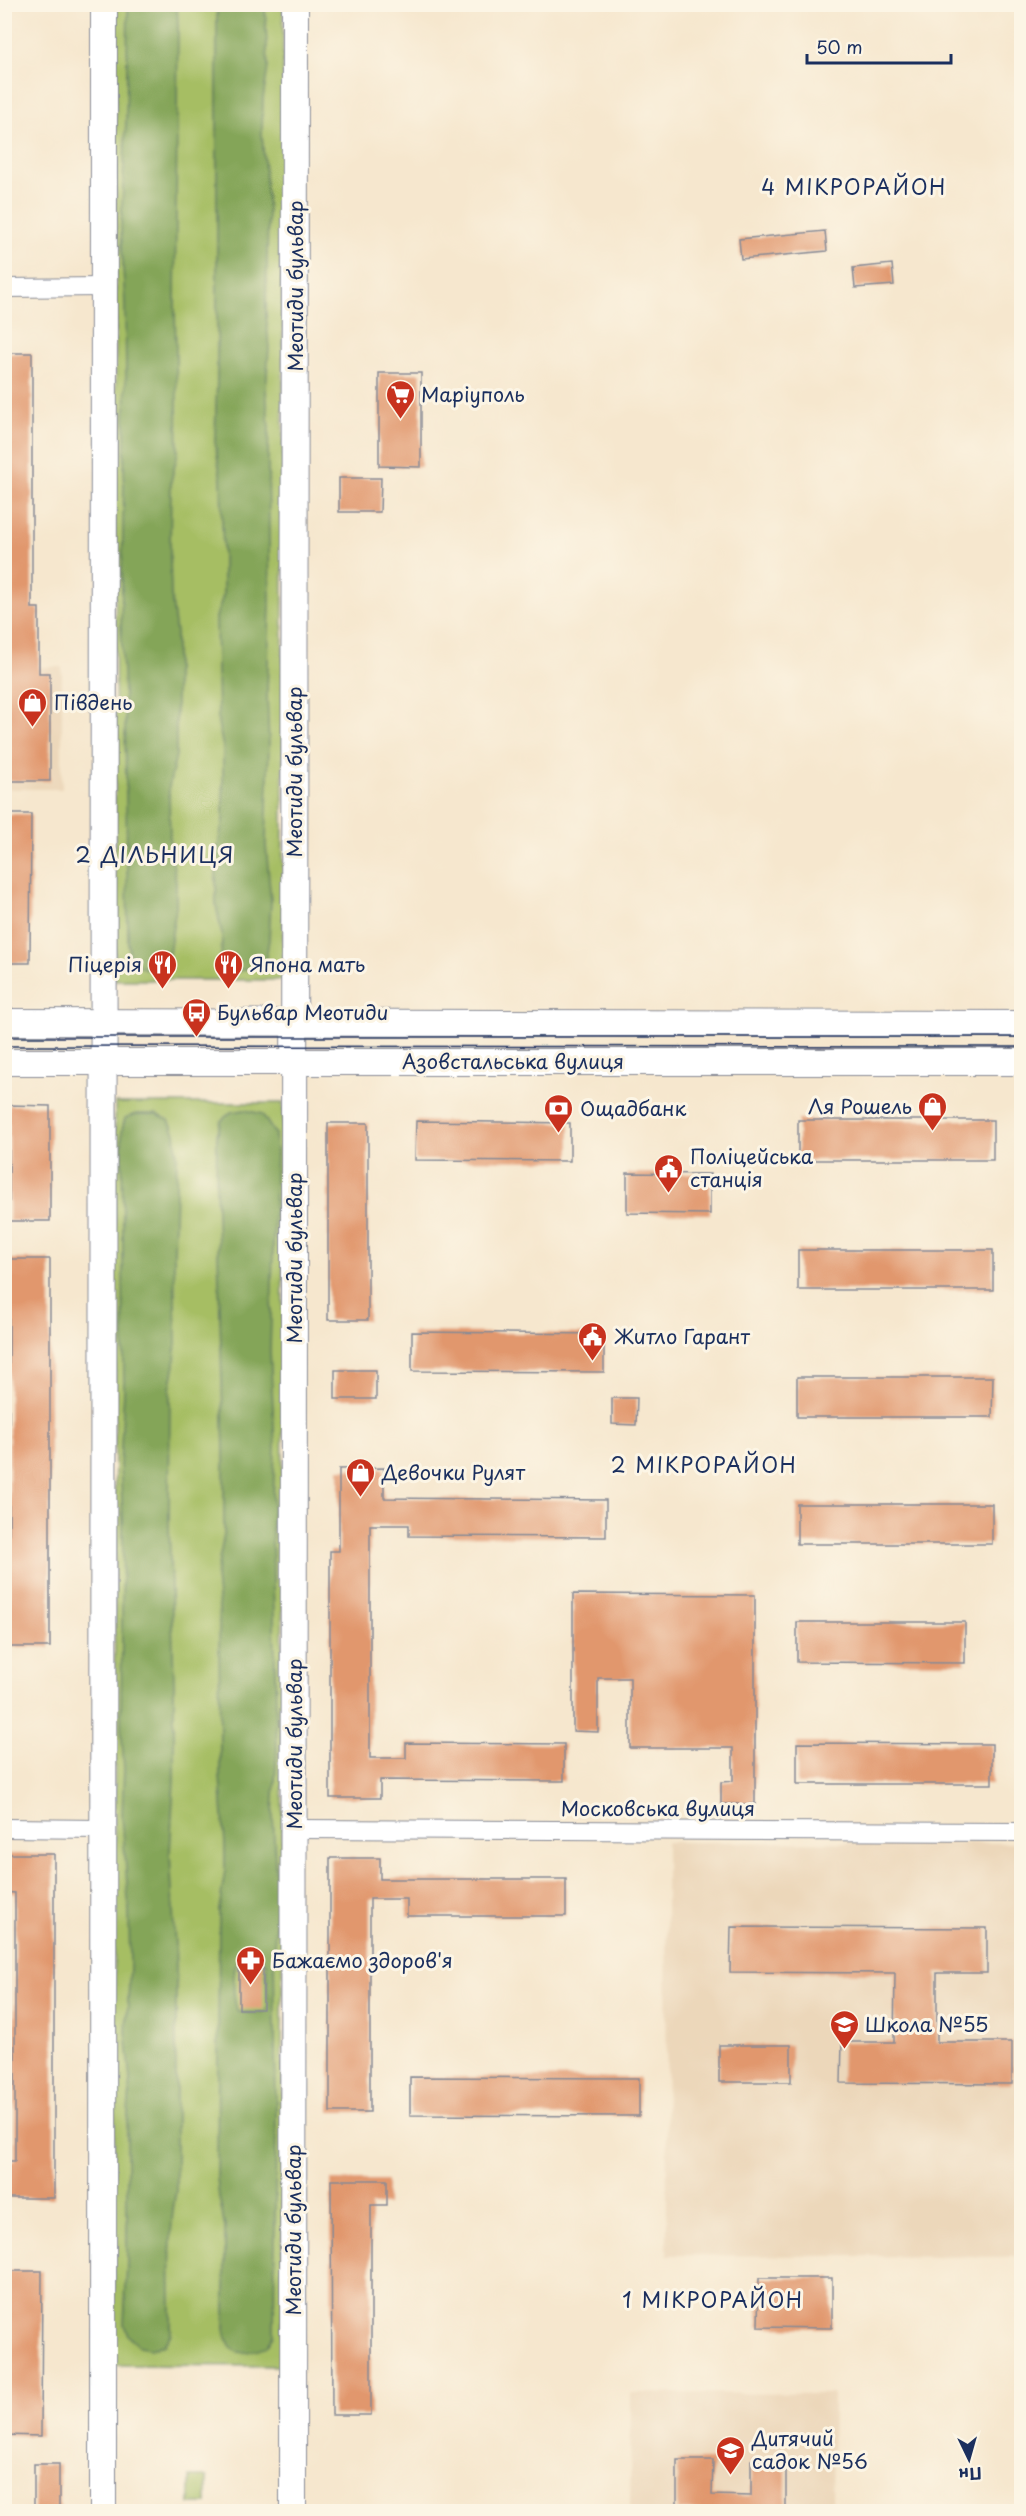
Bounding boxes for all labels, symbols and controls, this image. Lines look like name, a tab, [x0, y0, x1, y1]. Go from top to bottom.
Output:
scale bar	[807, 27, 951, 65]
text: 50 m	[816, 33, 863, 60]
district label: 4 МІКРОРАЙОН	[761, 170, 947, 202]
street label: Меотиди бульвар	[280, 200, 310, 372]
supermarket icon: Маріуполь	[384, 378, 416, 420]
place label: Маріуполь	[421, 379, 525, 409]
shop icon: Південь	[17, 686, 49, 728]
street label: Меотиди бульвар	[279, 686, 309, 858]
place label: Південь	[54, 687, 133, 717]
district label: 2 ДІЛЬНИЦЯ	[75, 837, 235, 870]
restaurant icon: Піцерія	[147, 948, 179, 990]
restaurant icon: Япона мать	[213, 948, 245, 990]
place label: Піцерія	[68, 949, 142, 979]
place label: Япона мать	[250, 949, 365, 979]
bus stop icon: Бульвар Меотиди	[180, 996, 212, 1038]
place label: Бульвар Меотиди	[217, 997, 389, 1027]
street label: Азовстальська вулиця	[402, 1046, 624, 1076]
shop icon: Ля Рошель	[917, 1090, 949, 1132]
place label: Ля Рошель	[808, 1091, 912, 1121]
bank icon: Ощадбанк	[543, 1092, 575, 1134]
place label: Ощадбанк	[580, 1093, 686, 1123]
place label: Поліцейська станція	[690, 1141, 814, 1194]
public building icon: Поліцейська станція	[653, 1152, 685, 1194]
street label: Меотиди бульвар	[279, 1172, 309, 1344]
public building icon: Житло Гарант	[577, 1320, 609, 1362]
place label: Житло Гарант	[614, 1321, 751, 1351]
district label: 2 МІКРОРАЙОН	[611, 1448, 797, 1480]
shop icon: Девочки Рулят	[345, 1456, 377, 1498]
place label: Девочки Рулят	[381, 1457, 525, 1487]
street label: Меотиди бульвар	[279, 1658, 309, 1830]
street label: Московська вулиця	[561, 1793, 755, 1823]
pharmacy icon: Бажаємо здоров'я	[235, 1944, 267, 1986]
place label: Бажаємо здоров'я	[272, 1945, 453, 1975]
school or university icon: Школа №55	[828, 2008, 860, 2050]
place label: Школа №55	[865, 2009, 988, 2039]
street label: Меотиди бульвар	[278, 2144, 308, 2316]
district label: 1 МІКРОРАЙОН	[622, 2283, 804, 2315]
place label: Дитячий садок №56	[751, 2423, 868, 2476]
north arrow	[939, 2429, 999, 2489]
school or university icon: Дитячий садок №56	[715, 2434, 747, 2476]
text: Пн	[958, 2462, 983, 2488]

